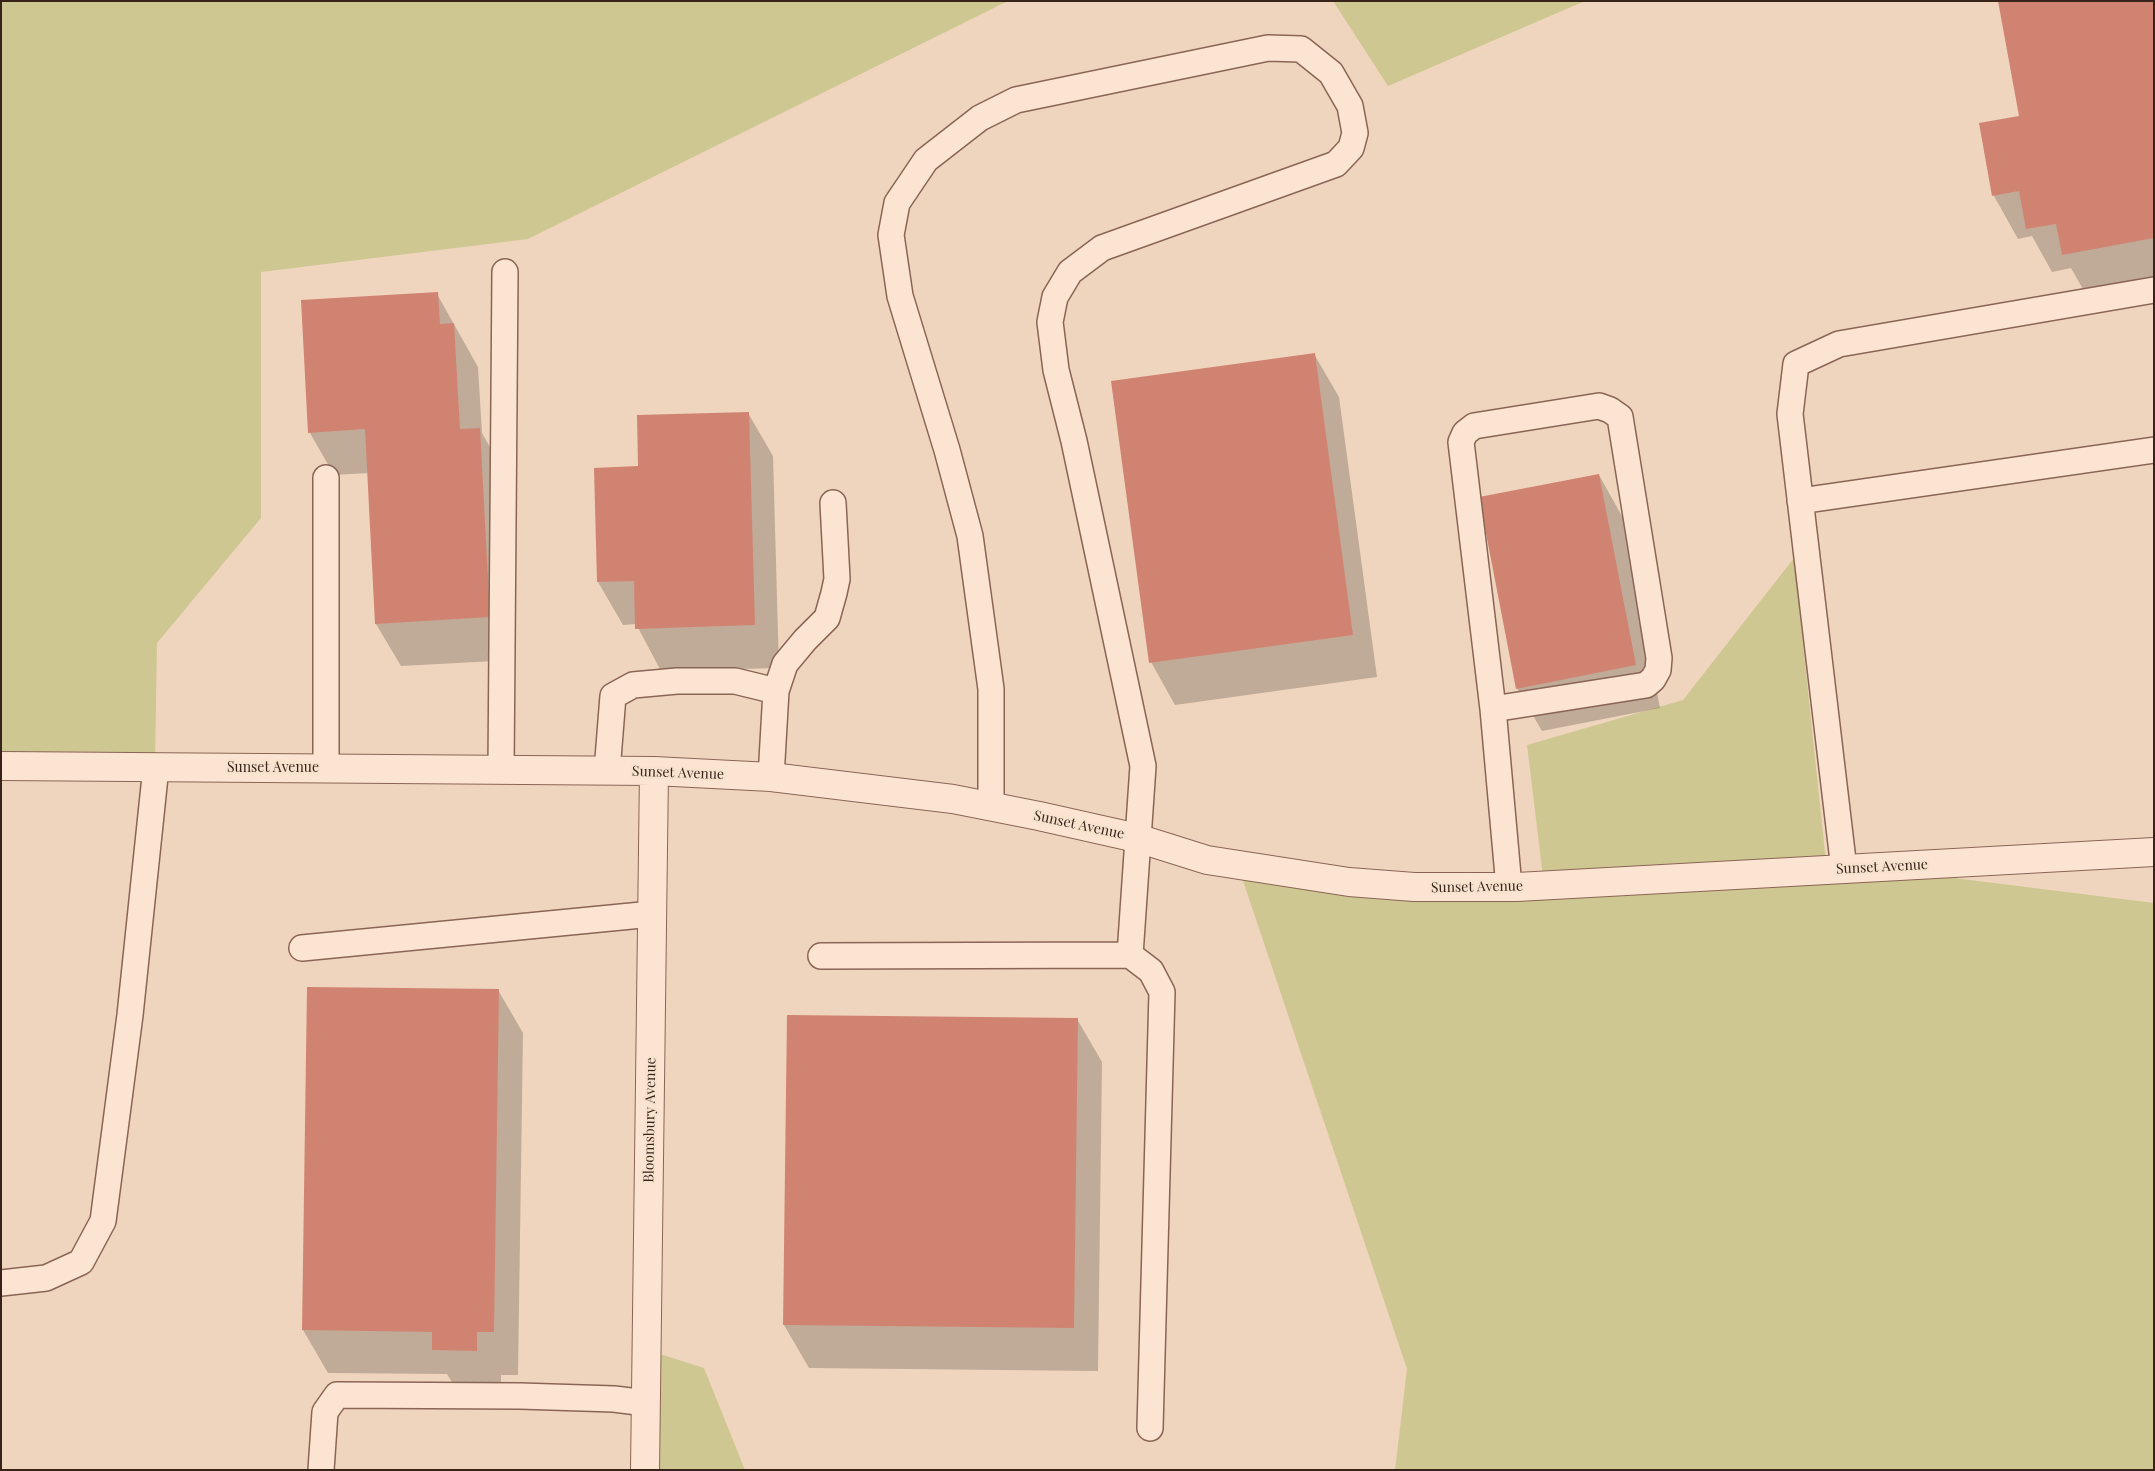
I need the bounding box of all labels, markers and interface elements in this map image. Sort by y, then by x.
street label: Sunset Avenue [227,760,319,776]
street label: Sunset Avenue [632,763,724,783]
street label: Sunset Avenue [1032,807,1126,843]
street label: Sunset Avenue [1836,856,1928,878]
street label: Sunset Avenue [1431,878,1523,896]
street label: Bloomsbury Avenue [641,1057,659,1183]

